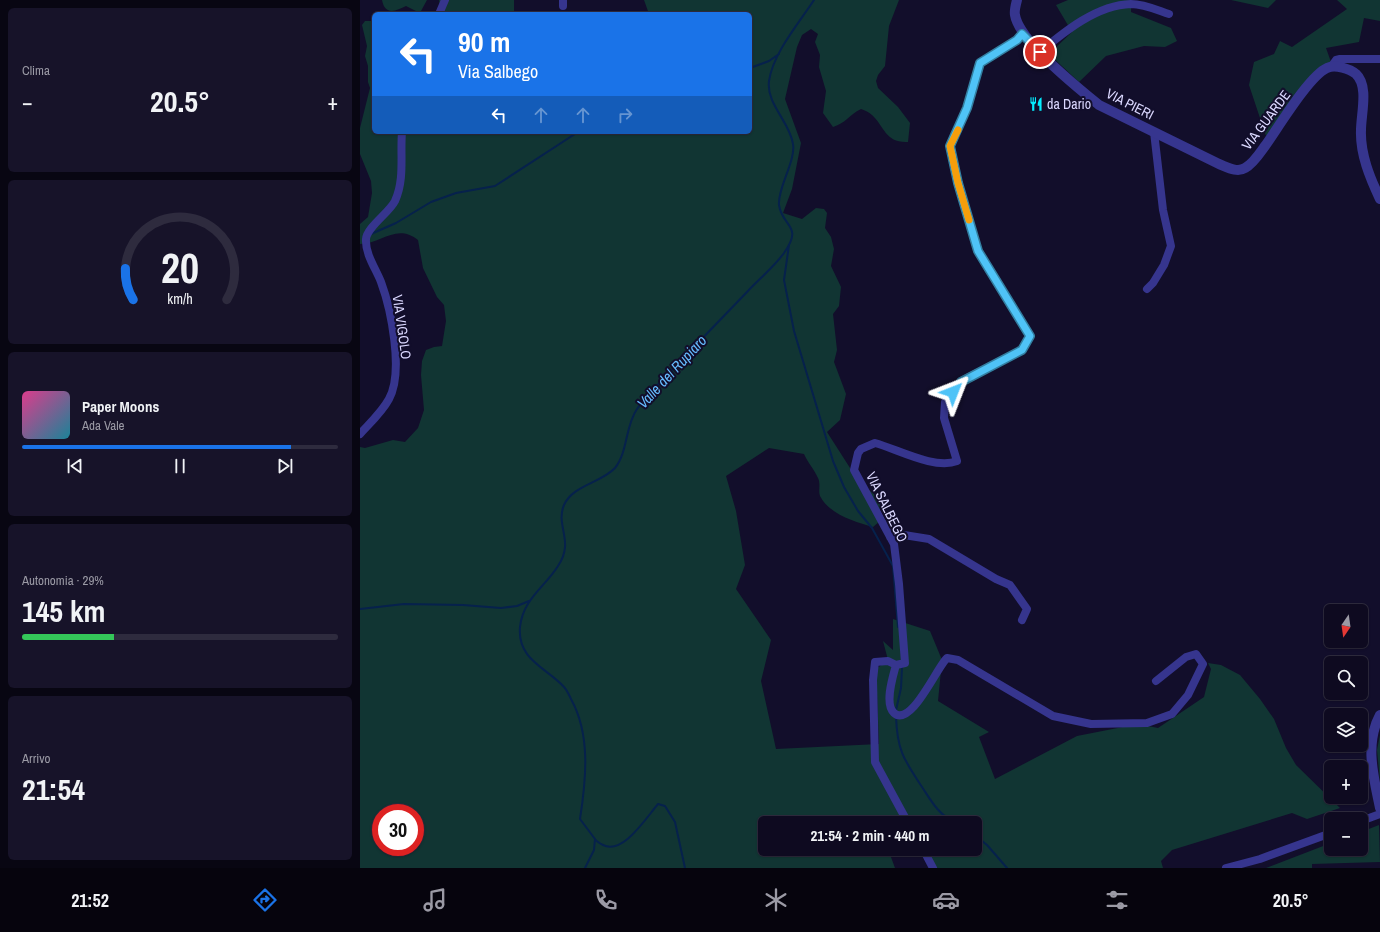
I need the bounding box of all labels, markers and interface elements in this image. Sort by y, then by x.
text: 90 m [458,23,510,61]
icon: left [392,28,444,80]
pin [1023,35,1057,69]
icon: arrive [1029,41,1051,63]
text: Via Salbego [458,59,538,84]
text: Clima [22,62,50,79]
text: 20.5° [150,81,210,121]
street label: VIA PIERI [1103,84,1157,124]
text: − [22,87,33,117]
text: + [327,87,338,117]
street label: VIA GUARDE [1238,87,1294,153]
place label: da Dario [1047,95,1091,113]
restaurant icon: da Dario [1028,96,1044,112]
icon: left [488,104,510,126]
icon: ahead [530,104,552,126]
icon: ahead [572,104,594,126]
icon: right [614,104,636,126]
text: 20 [161,240,199,296]
text: km/h [167,289,193,308]
street label: VIA VIGOLO [389,294,415,361]
water label: Valle del Rupiaro [632,330,711,413]
position arrow [932,371,974,413]
text: Paper Moons [82,396,159,417]
text: Ada Vale [82,417,124,434]
icon: previous [64,455,86,477]
icon: pause [169,455,191,477]
icon: next [274,455,296,477]
street label: VIA SALBEGO [862,469,912,545]
text: Autonomia · 29% [22,572,104,589]
text: 145 km [22,591,105,631]
north arrow [1324,604,1368,648]
map controls [1324,604,1368,856]
button: search [1324,656,1368,700]
button: layers [1324,708,1368,752]
text: Arrivo [22,750,50,767]
button: + [1324,760,1368,804]
text: 21:54 [22,769,85,809]
speed limit sign: 30 [372,804,424,856]
button: − [1324,812,1368,856]
text: 21:54 · 2 min · 440 m [811,825,929,846]
icon: directions [251,886,279,914]
icon: music [421,886,449,914]
icon: phone [592,886,620,914]
icon: climate [762,886,790,914]
icon: car [932,886,960,914]
icon: filters [1103,886,1131,914]
text: 21:52 [71,888,109,913]
text: 20.5° [1273,888,1309,913]

